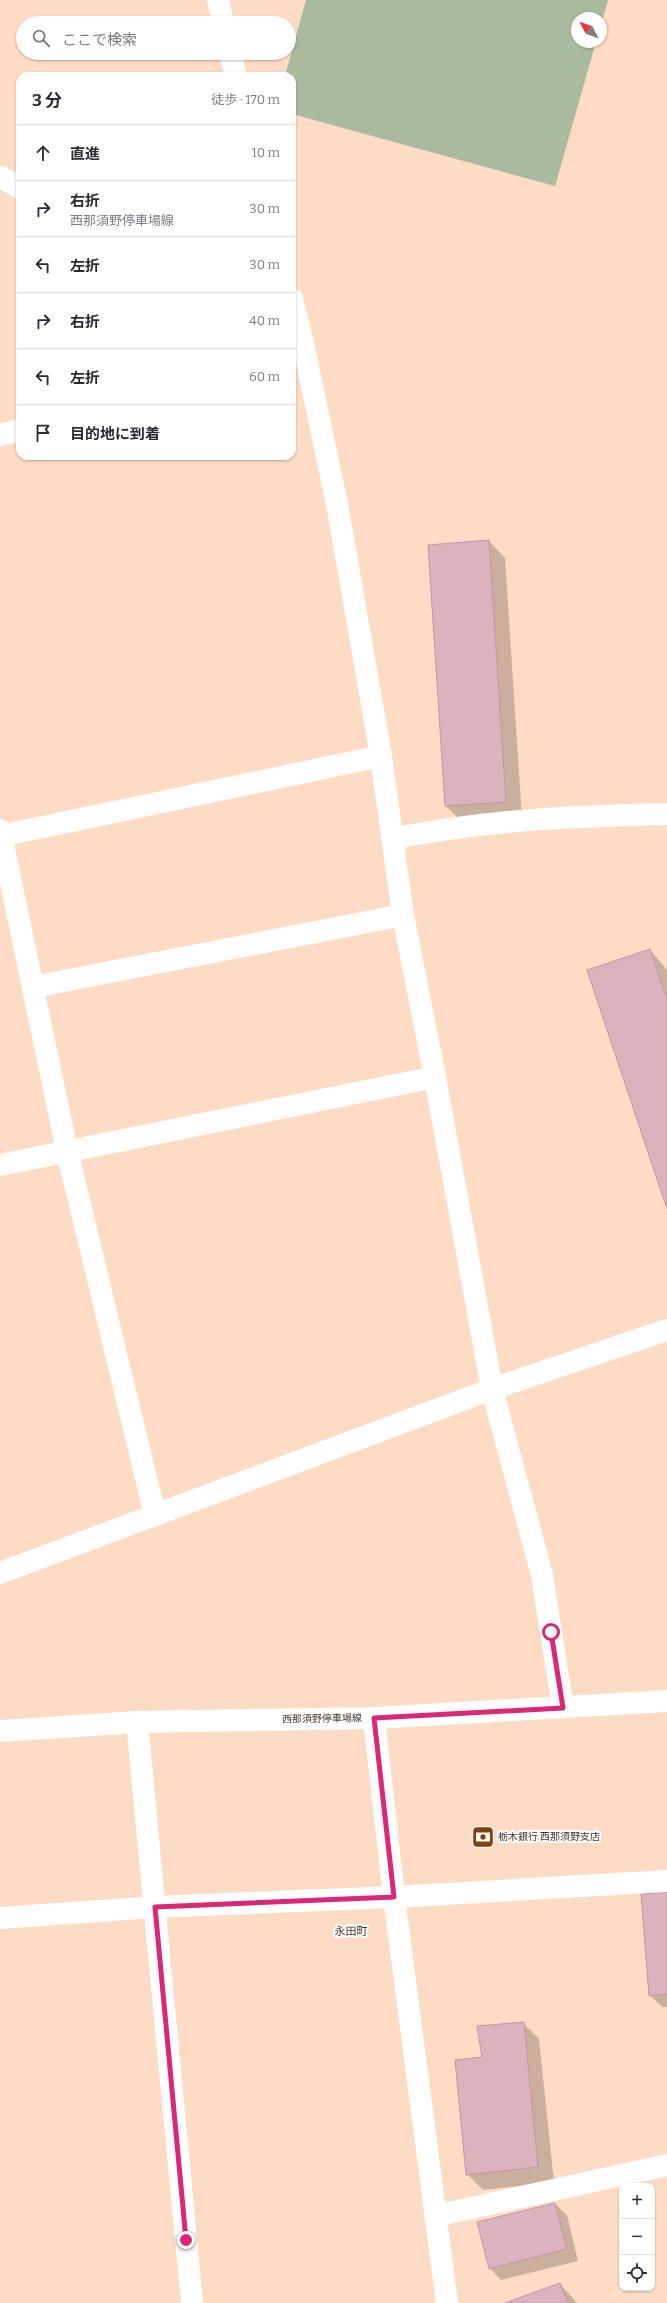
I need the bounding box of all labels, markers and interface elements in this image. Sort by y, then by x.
north arrow [571,12,607,48]
search box [16,16,296,60]
icon: search [30,27,52,49]
text: ここで検索 [62,31,137,49]
text: 3 分 [32,90,62,111]
text: 徒歩 · 170 m [211,92,280,107]
icon: ahead [32,142,54,164]
text: 直進 [70,145,100,163]
text: 10 m [251,145,280,160]
text: 右折 [70,192,100,210]
icon: right [32,198,54,220]
text: 30 m [249,201,280,216]
text: 西那須野停車場線 [70,213,174,228]
icon: left [32,254,54,276]
text: 左折 [70,257,100,275]
text: 30 m [249,257,280,272]
icon: right [32,310,54,332]
text: 右折 [70,313,100,331]
text: 40 m [249,313,280,328]
icon: left [32,366,54,388]
text: 左折 [70,369,100,387]
text: 60 m [249,369,280,384]
icon: arrive [32,422,54,444]
text: 目的地に到着 [70,425,160,443]
route start [542,1623,560,1641]
street label: 西那須野停車場線 [282,1712,362,1726]
bank icon: 栃木銀行 西那須野支店 [470,1824,496,1850]
place label: 栃木銀行 西那須野支店 [498,1831,600,1843]
district label: 永田町 [335,1925,368,1938]
map controls [619,2183,655,2291]
button: + [619,2183,655,2219]
button: − [619,2219,655,2255]
route end [177,2231,195,2249]
button: locate [619,2255,655,2291]

